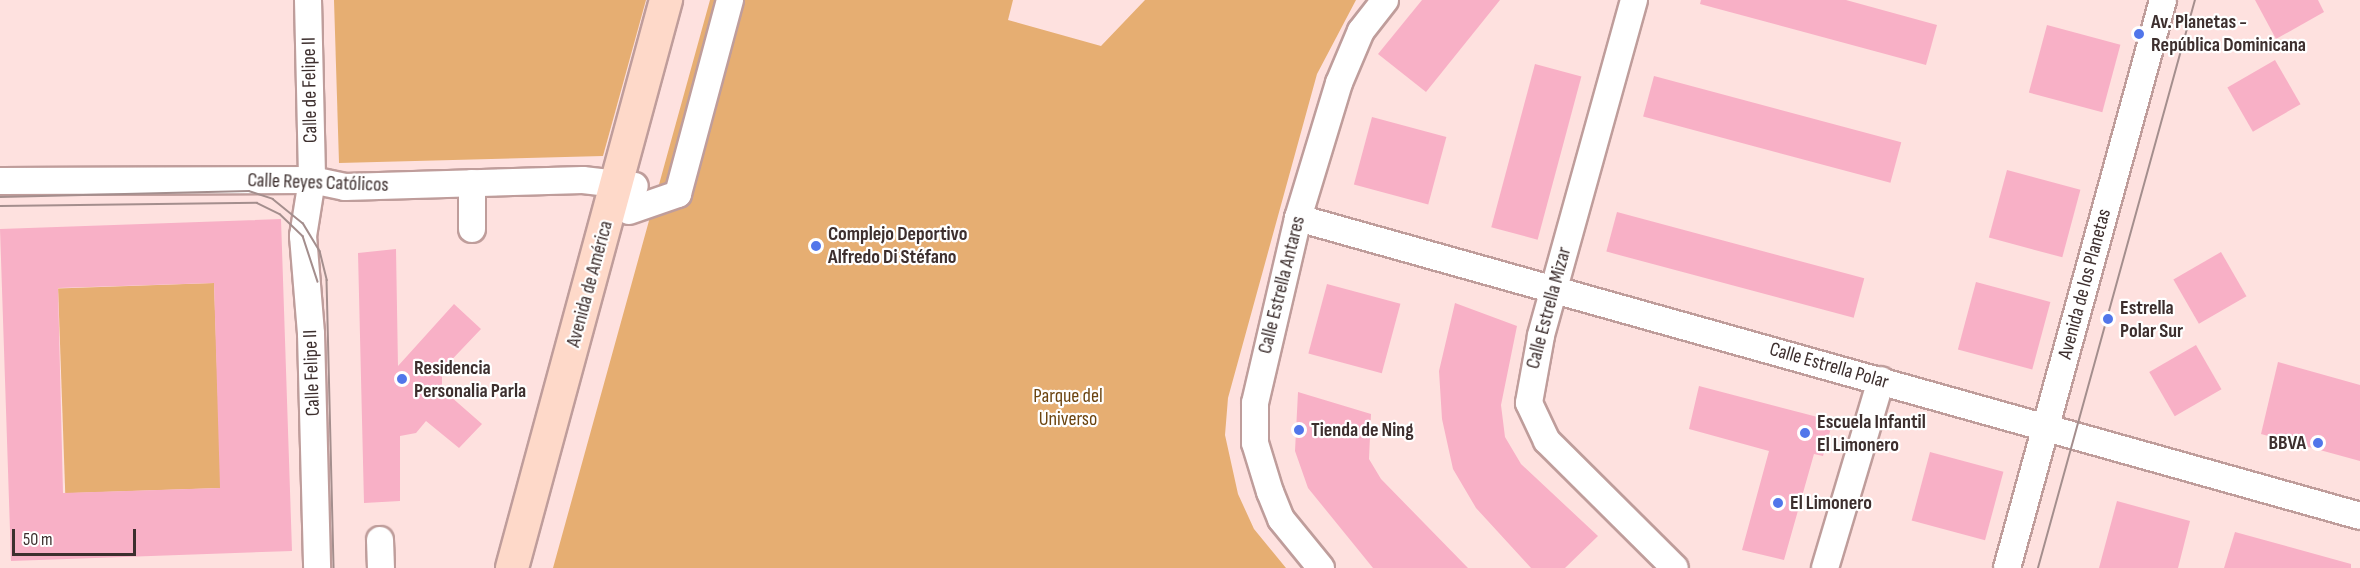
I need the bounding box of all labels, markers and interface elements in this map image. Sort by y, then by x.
place label: Av. Planetas - República Dominicana [2151,11,2306,58]
marker: Av. Planetas - República Dominicana [2132,27,2146,41]
street label: Calle de Felipe II [297,37,323,143]
street label: Calle Reyes Católicos [247,169,389,197]
street label: Avenida de los Planetas [2053,206,2117,362]
street label: Calle Estrella Antares [1253,214,1311,356]
street label: Avenida de América [562,218,618,350]
place label: Complejo Deportivo Alfredo Di Stéfano [828,222,968,269]
marker: Complejo Deportivo Alfredo Di Stéfano [809,239,823,253]
street label: Calle Estrella Mizar [1521,244,1577,372]
place label: Estrella Polar Sur [2120,296,2183,343]
marker: Estrella Polar Sur [2101,312,2115,326]
street label: Calle Felipe II [298,329,326,417]
street label: Calle Estrella Polar [1767,338,1891,394]
place label: Residencia Personalia Parla [414,356,526,403]
marker: Residencia Personalia Parla [395,372,409,386]
park label: Parque del Universo [1033,384,1103,431]
place label: Escuela Infantil El Limonero [1817,410,1926,457]
place label: Tienda de Ning [1311,418,1414,442]
marker: Tienda de Ning [1292,423,1306,437]
marker: Escuela Infantil El Limonero [1798,426,1812,440]
place label: BBVA [2269,431,2306,455]
marker: BBVA [2311,436,2325,450]
place label: El Limonero [1790,491,1872,515]
marker: El Limonero [1771,496,1785,510]
scale bar [15,517,140,555]
text: 50 m [23,529,53,550]

